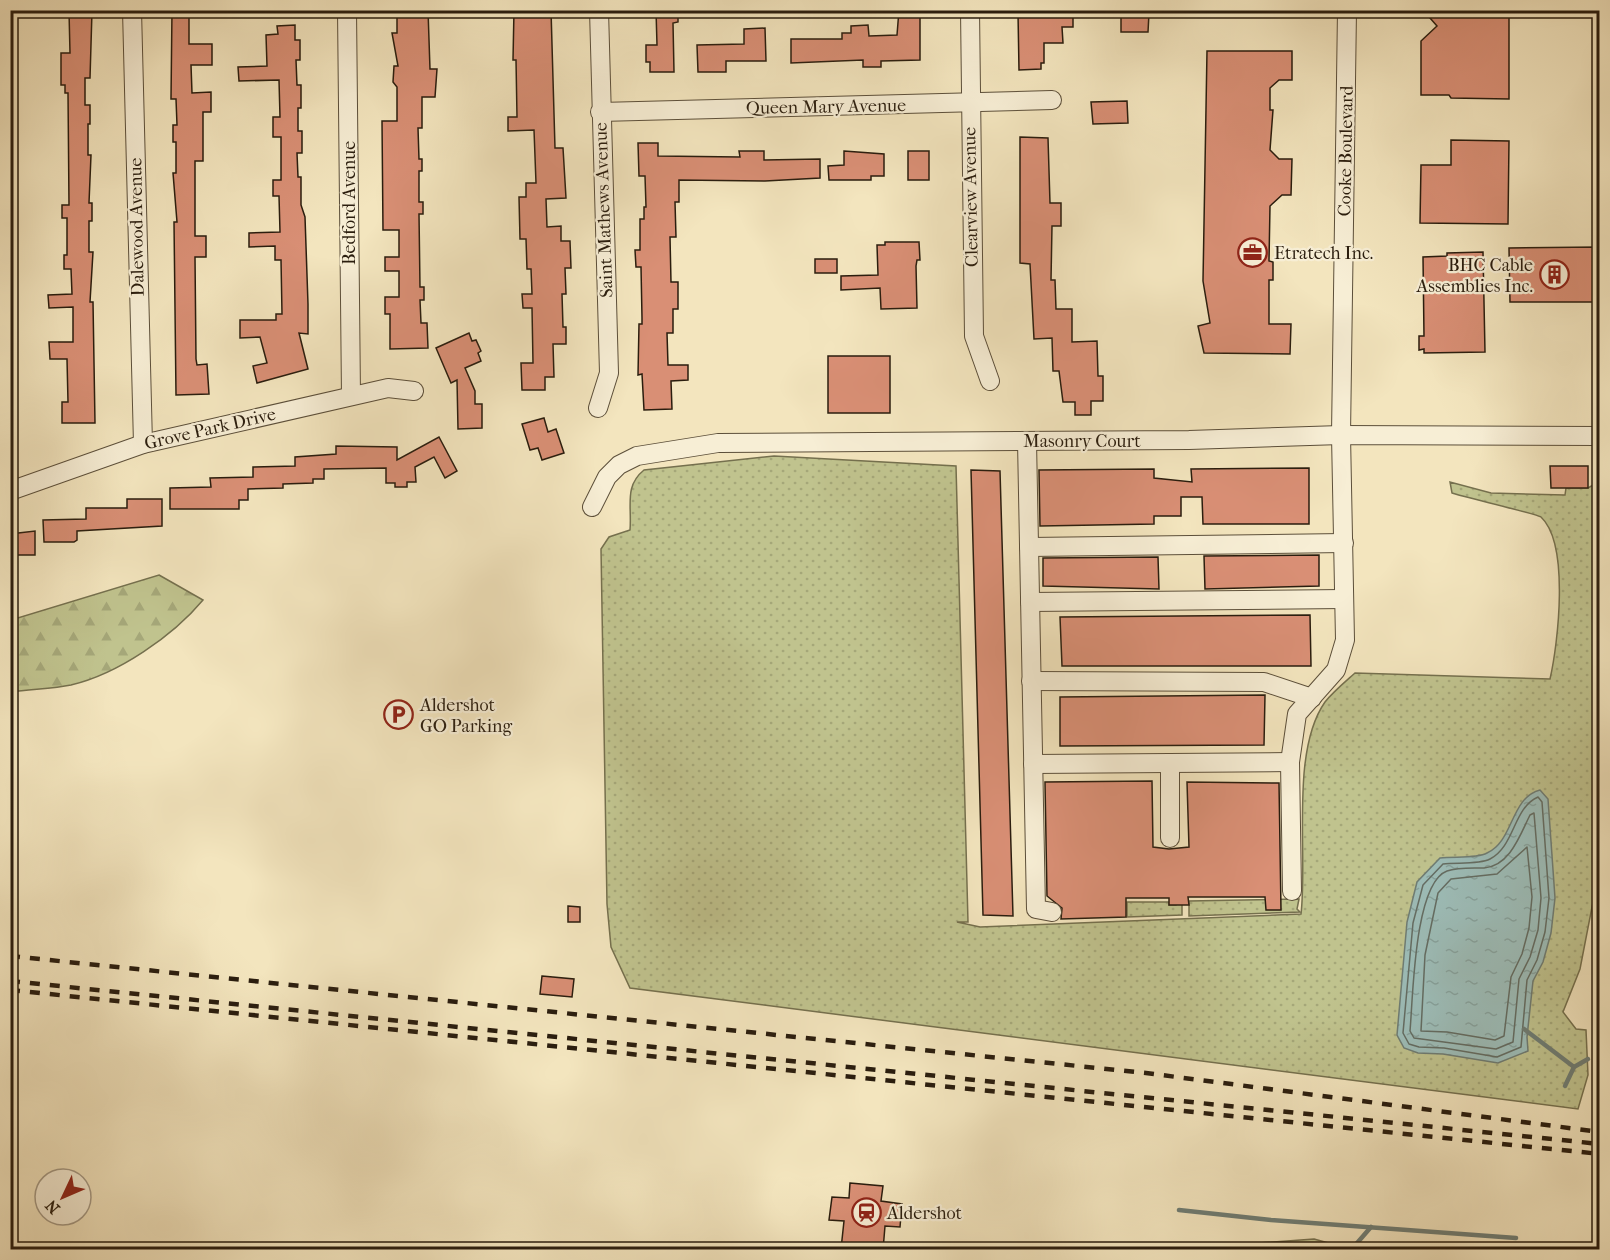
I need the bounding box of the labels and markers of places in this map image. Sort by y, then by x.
office icon: Etratech Inc. [1237,237,1269,269]
place label: Etratech Inc. [1274,243,1373,264]
place label: BHC Cable Assemblies Inc. [1416,255,1533,297]
building icon: BHC Cable Assemblies Inc. [1538,259,1570,291]
place label: Aldershot GO Parking [419,695,512,737]
parking icon: Aldershot GO Parking [383,699,415,731]
station icon: Aldershot [850,1197,882,1229]
place label: Aldershot [886,1203,963,1224]

